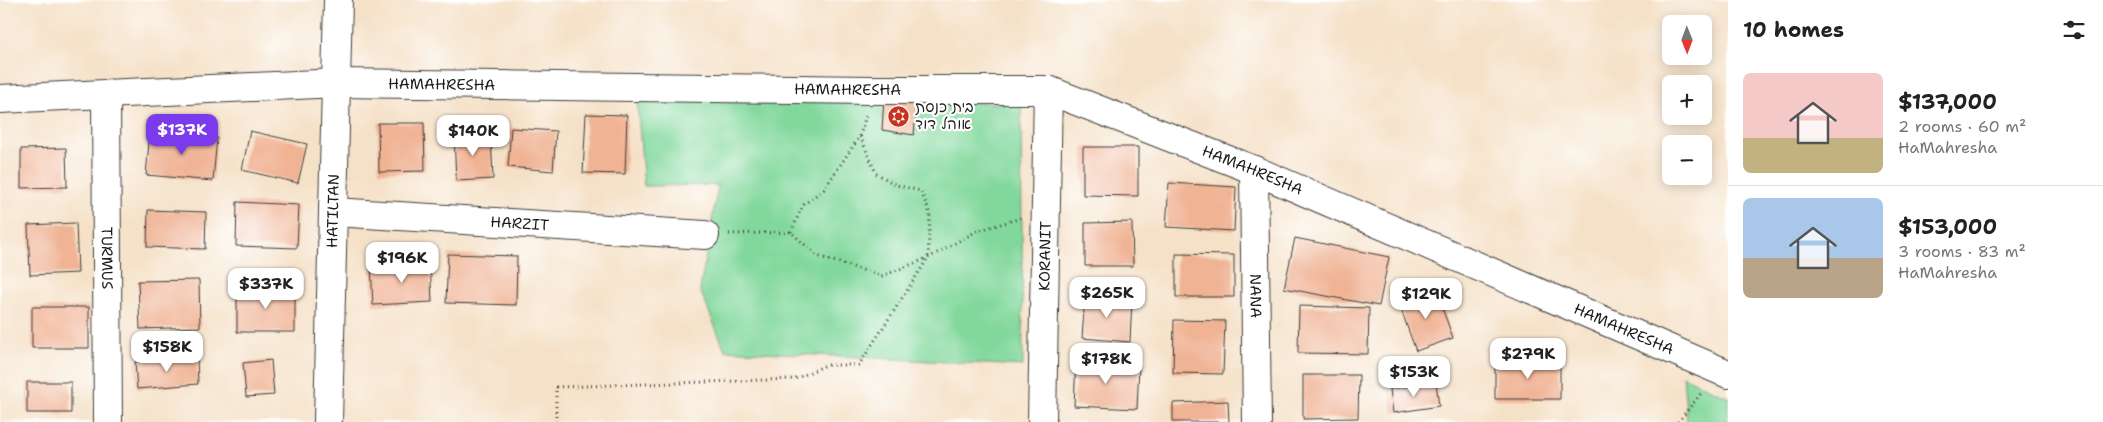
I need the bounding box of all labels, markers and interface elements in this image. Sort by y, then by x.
north arrow [1662,15,1712,65]
map controls [1662,15,1712,185]
text: 10 homes [1743,16,1844,44]
icon: filters [2060,16,2088,44]
street label: HAMAHRESHA [388,74,495,95]
button: + [1662,75,1712,125]
street label: HAMAHRESHA [794,79,901,100]
text: $137,000 [1898,88,1997,116]
icon: home [1783,93,1843,153]
place label: בית כנסת אוהל דוד [915,97,974,134]
synagogue icon: בית כנסת אוהל דוד [887,104,911,128]
pin: $137K [147,114,217,156]
pin: $140K [438,114,508,157]
text: 2 rooms · 60 m² [1898,116,2026,137]
text: $137K [157,119,207,140]
text: $140K [448,120,498,141]
button: − [1662,135,1712,185]
text: HaMahresha [1898,137,1997,158]
street label: HAMAHRESHA [1199,141,1306,200]
street label: HATILTAN [322,174,344,248]
street label: HARZIT [490,212,550,235]
text: $153,000 [1898,213,1997,241]
icon: home [1783,218,1843,278]
street label: KORANIT [1034,221,1056,291]
street label: TURMUS [97,227,117,289]
text: 3 rooms · 83 m² [1898,241,2026,262]
pin: $196K [367,242,437,284]
text: $196K [377,247,427,268]
text: HaMahresha [1898,262,1997,283]
pin: $337K [231,268,301,310]
text: $337K [239,273,293,294]
street label: NANA [1245,274,1266,318]
pin: $265K [1072,276,1142,319]
pin: $129K [1391,278,1461,320]
text: $265K [1080,282,1134,303]
text: $129K [1401,283,1451,304]
street label: HAMAHRESHA [1571,299,1677,360]
pin: $158K [132,330,202,373]
text: $158K [142,336,192,357]
pin: $279K [1493,338,1563,380]
pin: $178K [1071,342,1141,385]
text: $279K [1501,343,1555,364]
text: $178K [1081,348,1131,369]
pin: $153K [1379,356,1449,398]
text: $153K [1389,361,1439,382]

